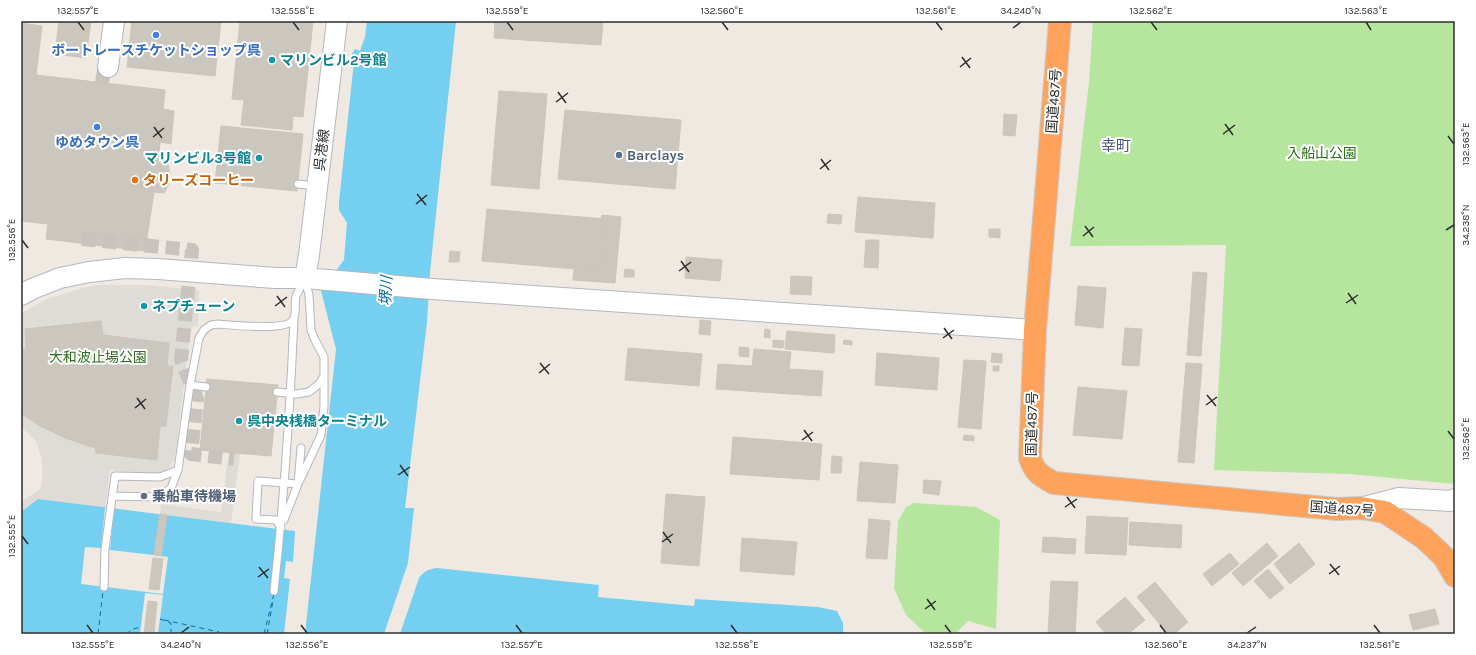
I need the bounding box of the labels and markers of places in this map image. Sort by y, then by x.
marker: ボートレースチケットショップ呉 [151,30,161,40]
place label: ボートレースチケットショップ呉 [51,42,261,59]
place label: マリンビル2号館 [280,52,386,69]
marker: マリンビル2号館 [267,55,277,65]
marker: ゆめタウン呉 [92,122,102,132]
place label: ゆめタウン呉 [55,134,139,151]
place label: Barclays [627,147,684,164]
place label: マリンビル3号館 [144,150,251,167]
marker: Barclays [614,150,624,160]
marker: マリンビル3号館 [254,153,264,163]
place label: タリーズコーヒー [143,172,254,189]
marker: タリーズコーヒー [130,175,140,185]
place label: ネプチューン [152,298,235,315]
marker: ネプチューン [139,301,149,311]
place label: 呉中央桟橋ターミナル [247,413,387,430]
marker: 呉中央桟橋ターミナル [234,416,244,426]
place label: 乗船車待機場 [152,488,236,505]
marker: 乗船車待機場 [139,491,149,501]

